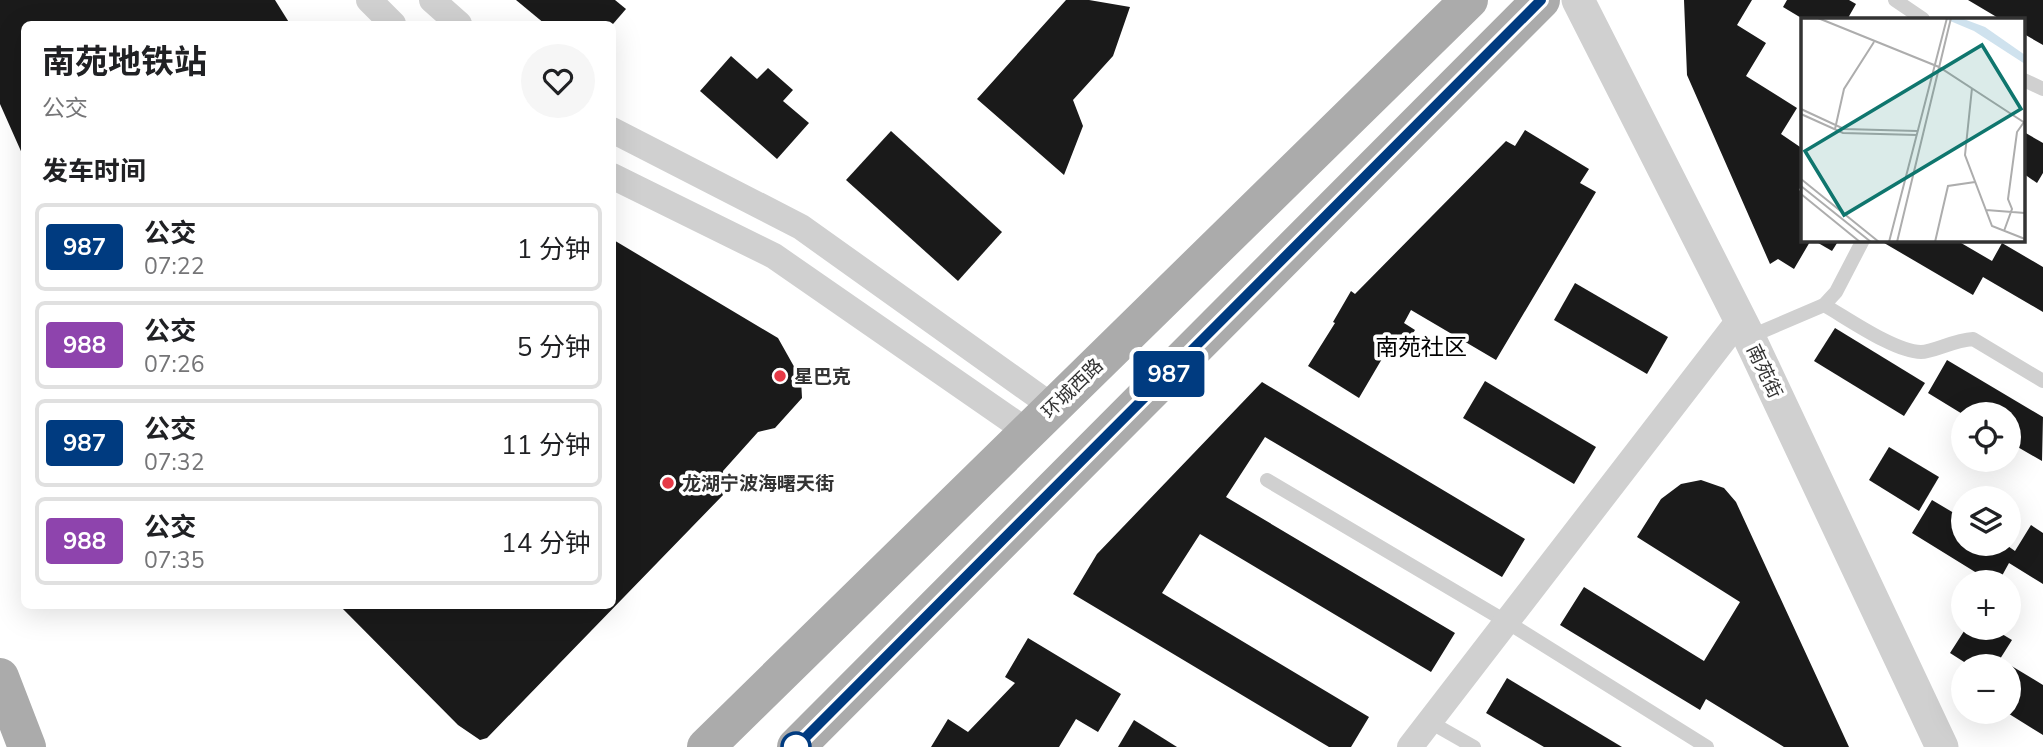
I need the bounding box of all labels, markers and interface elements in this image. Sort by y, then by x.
inset map [1801,18,2025,242]
text: 南苑地铁站 [42,40,207,85]
button: heart [521,44,595,118]
text: 公交 [42,93,88,124]
text: 发车时间 [42,154,146,189]
text: 公交 [144,216,196,251]
text: 987 [63,231,106,263]
text: 1 分钟 [517,232,591,267]
text: 07:22 [144,251,204,282]
text: 公交 [144,314,196,349]
text: 988 [63,329,106,361]
text: 5 分钟 [517,330,591,365]
district label: 南苑社区 [1375,332,1467,363]
street label: 南苑街 [1740,340,1788,403]
text: 07:26 [144,349,204,380]
line badge: 987 [1129,351,1209,397]
street label: 环城西路 [1036,353,1109,424]
text: 987 [1147,358,1191,390]
place label: 星巴克 [794,364,851,390]
marker: 星巴克 [772,368,788,384]
map controls [1951,402,2021,724]
button: locate [1951,402,2021,472]
text: 公交 [144,412,196,447]
text: 987 [63,427,106,459]
text: 11 分钟 [501,428,591,463]
text: 07:32 [144,447,204,478]
place label: 龙湖宁波海曙天街 [682,471,834,497]
marker: 龙湖宁波海曙天街 [660,475,676,491]
button: layers [1951,486,2021,556]
text: 公交 [144,510,196,545]
text: 988 [63,525,106,557]
text: 14 分钟 [501,526,591,561]
text: 07:35 [144,545,204,576]
button: + [1951,570,2021,640]
button: − [1951,654,2021,724]
unlabelled marker [781,732,811,747]

